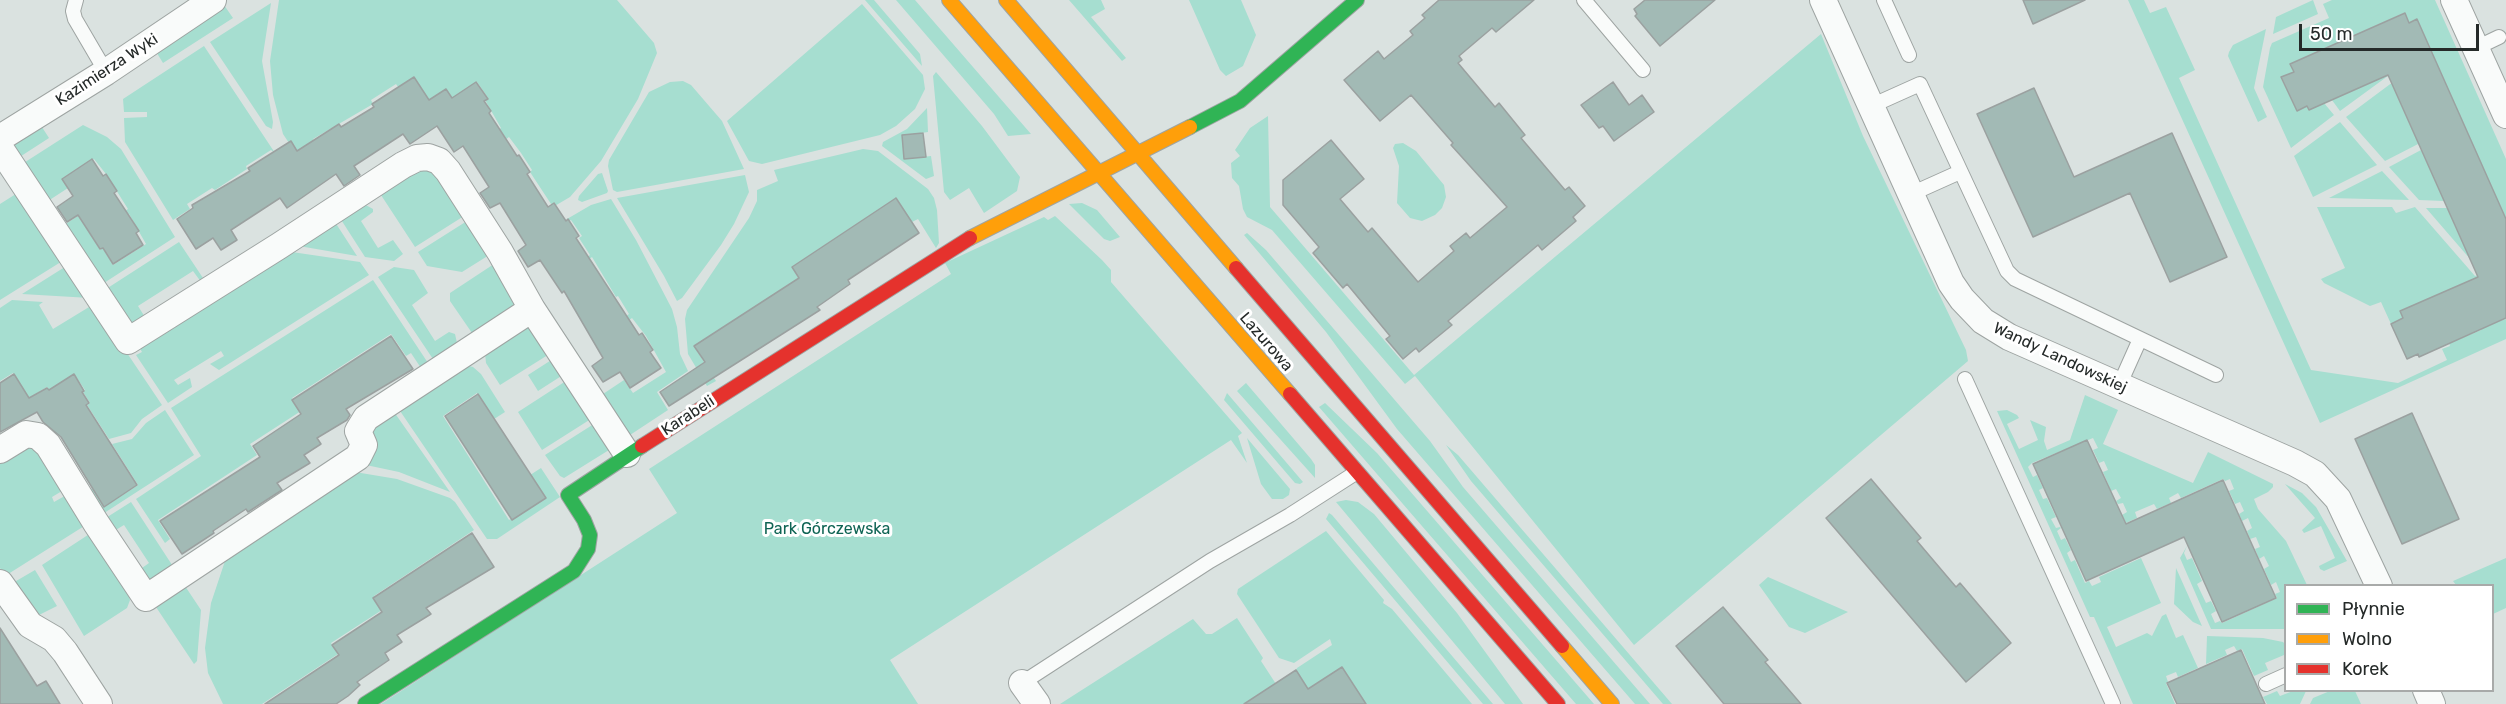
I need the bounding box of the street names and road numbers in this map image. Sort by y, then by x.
street label: Kazimierza Wyki [52,30,162,110]
street label: Lazurowa [1235,309,1297,375]
street label: Wandy Landowskiej [1990,319,2130,397]
street label: Karabeli [658,392,718,440]

